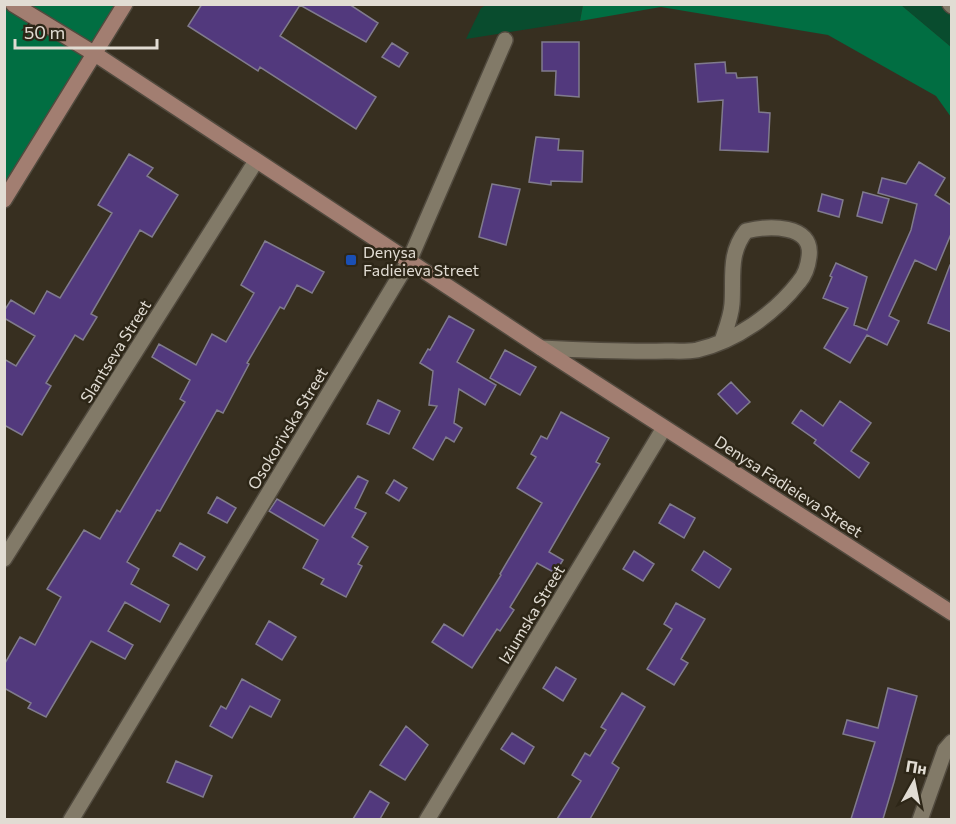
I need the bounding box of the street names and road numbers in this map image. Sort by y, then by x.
street label: Slantseva Street [76,296,154,406]
street label: Osokorivska Street [243,363,331,492]
street label: Denysa Fadieieva Street [712,431,867,541]
street label: Iziumska Street [494,561,568,667]

